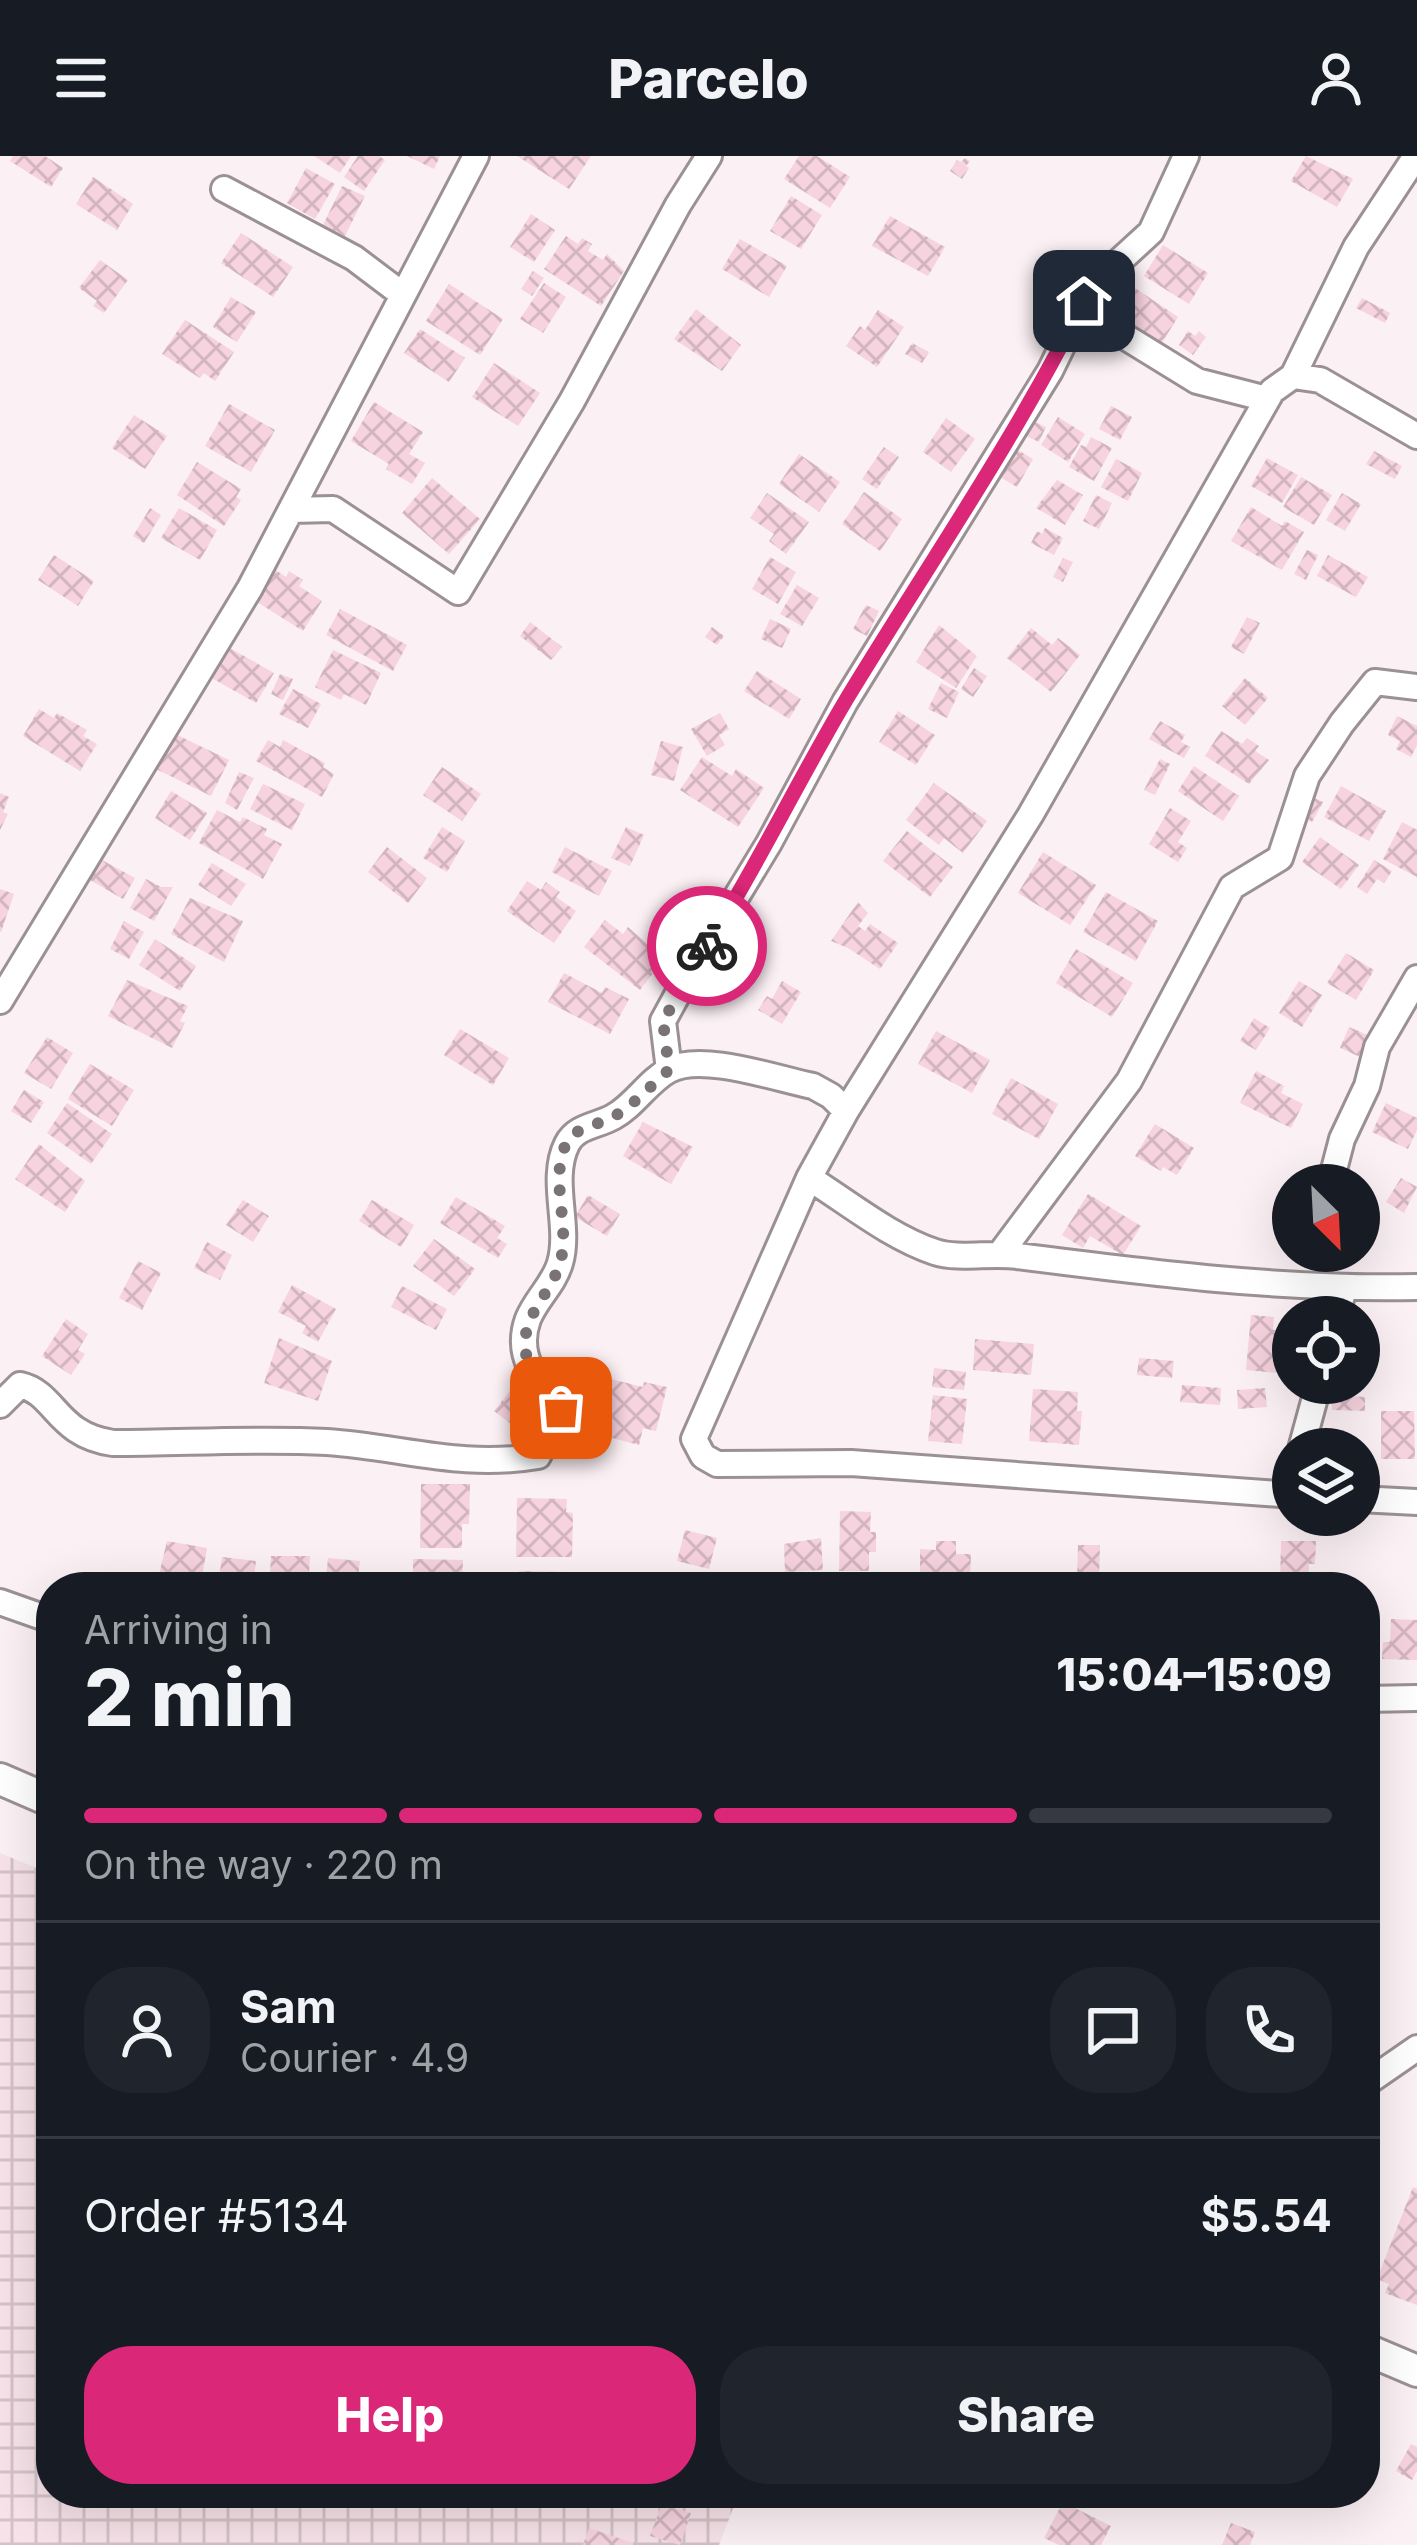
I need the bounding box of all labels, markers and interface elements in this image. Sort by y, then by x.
icon: menu [48,45,114,111]
icon: person [1303,45,1369,111]
text: Parcelo [608,46,809,111]
pin [1033,250,1135,352]
icon: home [1051,268,1117,334]
courier [647,886,767,1006]
icon: bike [674,913,740,979]
north arrow [1272,1164,1380,1272]
map controls [1272,1164,1380,1536]
button: locate [1272,1296,1380,1404]
pin [510,1357,612,1459]
icon: bag [528,1375,594,1441]
button: layers [1272,1428,1380,1536]
text: Arriving in [84,1606,273,1653]
text: 15:04–15:09 [1056,1647,1332,1702]
text: 2 min [84,1650,295,1745]
text: On the way · 220 m [84,1841,443,1888]
button: person [84,1967,210,2093]
button: chat [1050,1967,1176,2093]
button: phone [1206,1967,1332,2093]
text: Sam [240,1979,337,2034]
text: Courier · 4.9 [240,2034,469,2081]
text: Order #5134 [84,2188,349,2243]
text: $5.54 [1201,2188,1332,2243]
button: Help [84,2346,696,2484]
button: Share [720,2346,1332,2484]

